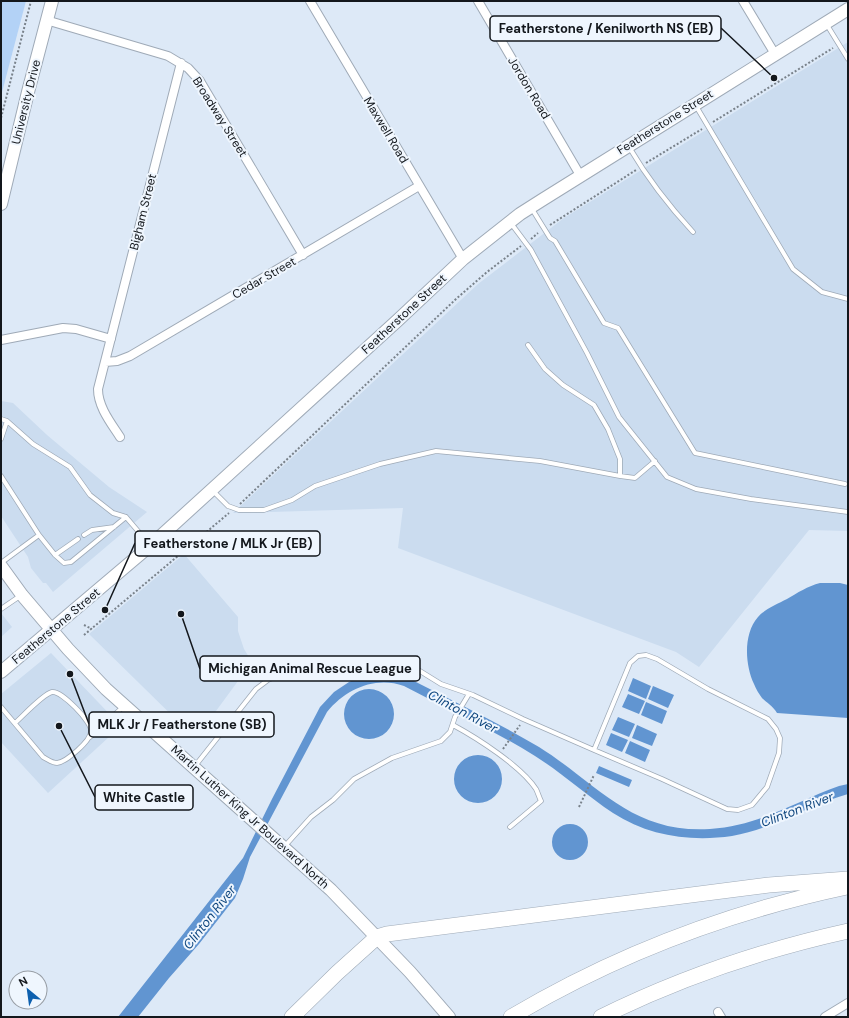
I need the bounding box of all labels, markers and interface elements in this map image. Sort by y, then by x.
callout: Featherstone / Kenilworth NS (EB) [490,16,721,41]
text: Featherstone / Kenilworth NS (EB) [499,20,713,37]
street label: Jordon Road [504,54,554,122]
street label: University Drive [8,58,44,146]
street label: Broadway Street [189,74,251,160]
street label: Featherstone Street [614,86,716,158]
street label: Maxwell Road [360,94,412,166]
street label: Bigham Street [126,172,160,252]
street label: Cedar Street [229,253,299,303]
street label: Featherstone Street [358,270,450,358]
callout: Featherstone / MLK Jr (EB) [135,531,320,556]
text: Featherstone / MLK Jr (EB) [144,535,312,552]
street label: Featherstone Street [9,584,104,668]
callout: Michigan Animal Rescue League [200,656,420,681]
text: Michigan Animal Rescue League [208,660,412,677]
water label: Clinton River [425,686,502,737]
callout: MLK Jr / Featherstone (SB) [89,712,274,737]
text: MLK Jr / Featherstone (SB) [97,716,267,733]
street label: Martin Luther King Jr Boulevard North [167,742,333,892]
callout: White Castle [95,785,193,810]
water label: Clinton River [758,787,837,831]
text: White Castle [103,789,185,806]
water label: Clinton River [179,881,240,953]
north arrow [8,970,48,1010]
text: N [16,973,30,989]

